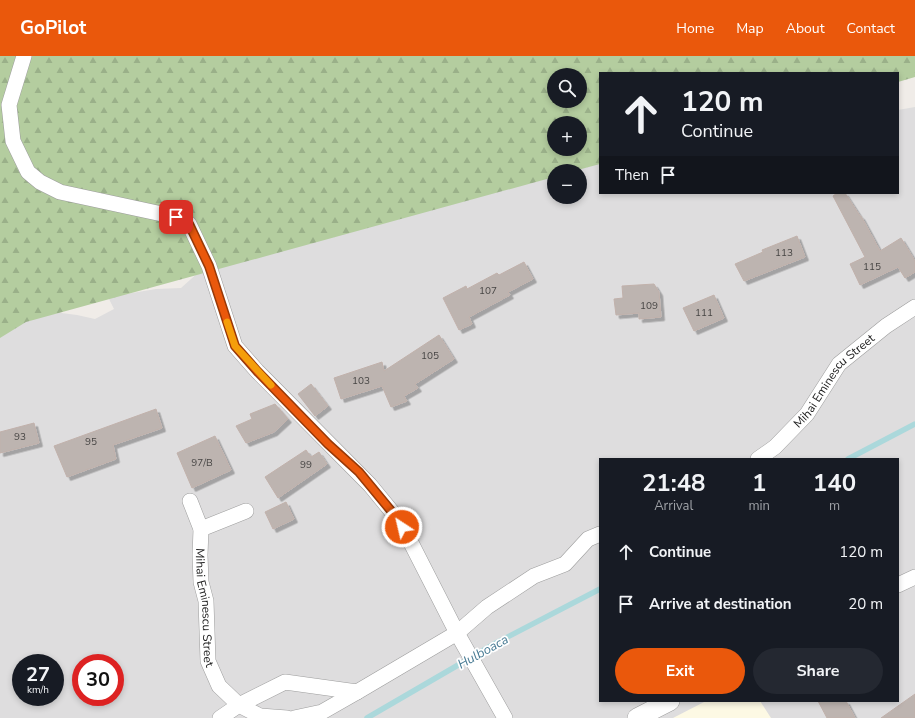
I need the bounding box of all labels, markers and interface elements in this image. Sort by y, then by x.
text: GoPilot [20,15,86,41]
text: Home [676,19,714,38]
text: Map [736,19,764,38]
text: About [786,19,825,38]
text: Contact [847,19,895,38]
map controls [547,68,587,204]
button: search [547,68,587,108]
text: 120 m [681,83,764,121]
icon: ahead [615,88,667,140]
button: + [547,116,587,156]
text: Continue [681,119,753,143]
button: − [547,164,587,204]
icon: arrive [657,164,679,186]
text: Then [615,165,649,185]
pin [159,200,193,234]
icon: arrive [165,206,187,228]
house number: 113 [775,246,793,260]
house number: 115 [863,260,881,274]
house number: 107 [479,284,497,298]
house number: 109 [640,299,658,313]
house number: 111 [695,306,713,320]
street label: Mihai Eminescu Street [790,330,879,431]
house number: 105 [421,349,439,363]
house number: 103 [352,374,370,388]
house number: 93 [14,430,26,444]
house number: 95 [85,435,97,449]
house number: 97/B [191,456,213,470]
house number: 99 [300,458,312,472]
text: 21:48 [642,467,705,499]
text: 1 [752,467,766,499]
text: 140 [813,467,856,499]
text: Arrival [654,497,693,515]
text: min [748,497,770,515]
text: m [829,497,840,515]
position arrow [381,506,423,548]
icon: ahead [615,541,637,563]
text: Continue [649,542,711,562]
text: 120 m [839,542,883,562]
street label: Mihai Eminescu Street [192,548,218,670]
icon: arrive [615,593,637,615]
text: Arrive at destination [649,594,792,614]
text: 20 m [848,594,883,614]
water label: Hulboaca [454,631,512,673]
button: Exit [615,648,745,694]
button: Share [753,648,883,694]
speed limit sign: 30 [72,654,124,706]
text: 27 [26,661,50,688]
text: km/h [27,683,49,697]

